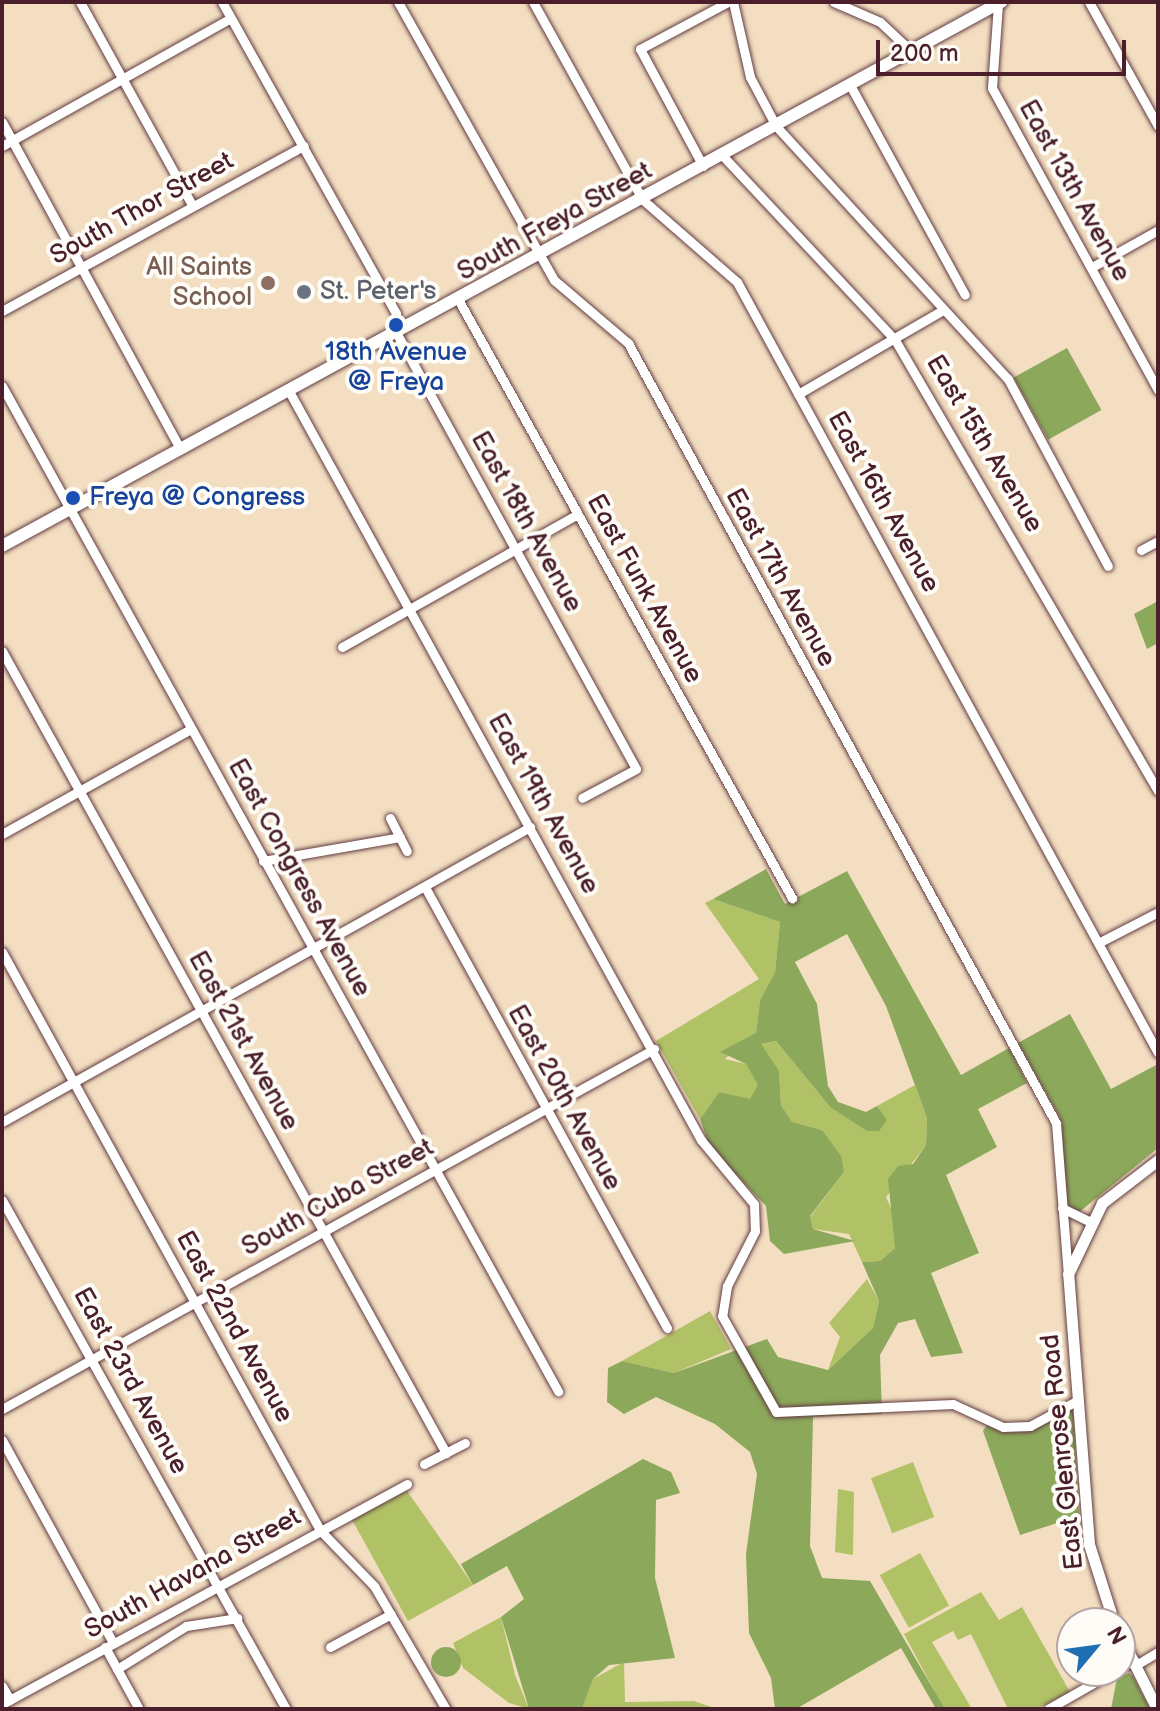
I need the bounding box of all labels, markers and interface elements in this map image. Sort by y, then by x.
scale bar [880,24,1130,74]
text: 200 m [890,39,959,68]
street label: East 13th Avenue [1011,95,1137,287]
street label: South Thor Street [44,145,240,273]
street label: South Freya Street [452,156,658,288]
place label: All Saints School [146,252,252,314]
marker: All Saints School [259,274,277,292]
place label: St. Peter's [320,276,436,308]
marker: St. Peter's [295,283,313,301]
marker: 18th Avenue @ Freya [387,316,405,334]
place label: 18th Avenue @ Freya [325,337,467,398]
street label: East 15th Avenue [919,350,1049,538]
street label: East 16th Avenue [820,406,946,598]
street label: East 18th Avenue [463,426,589,618]
place label: Freya @ Congress [89,482,305,514]
street label: East 17th Avenue [718,483,842,673]
marker: Freya @ Congress [64,489,82,507]
street label: East Funk Avenue [579,489,709,689]
street label: East 19th Avenue [481,708,605,900]
street label: East Congress Avenue [221,754,377,1002]
street label: East 21st Avenue [181,946,305,1136]
street label: East 20th Avenue [500,1000,628,1196]
street label: South Cuba Street [236,1132,440,1264]
street label: East 22nd Avenue [168,1226,300,1428]
street label: East 23rd Avenue [66,1282,194,1480]
street label: East Glenrose Road [1035,1333,1091,1571]
street label: South Havana Street [79,1502,307,1646]
north arrow [1056,1607,1136,1687]
text: N [1100,1622,1131,1650]

